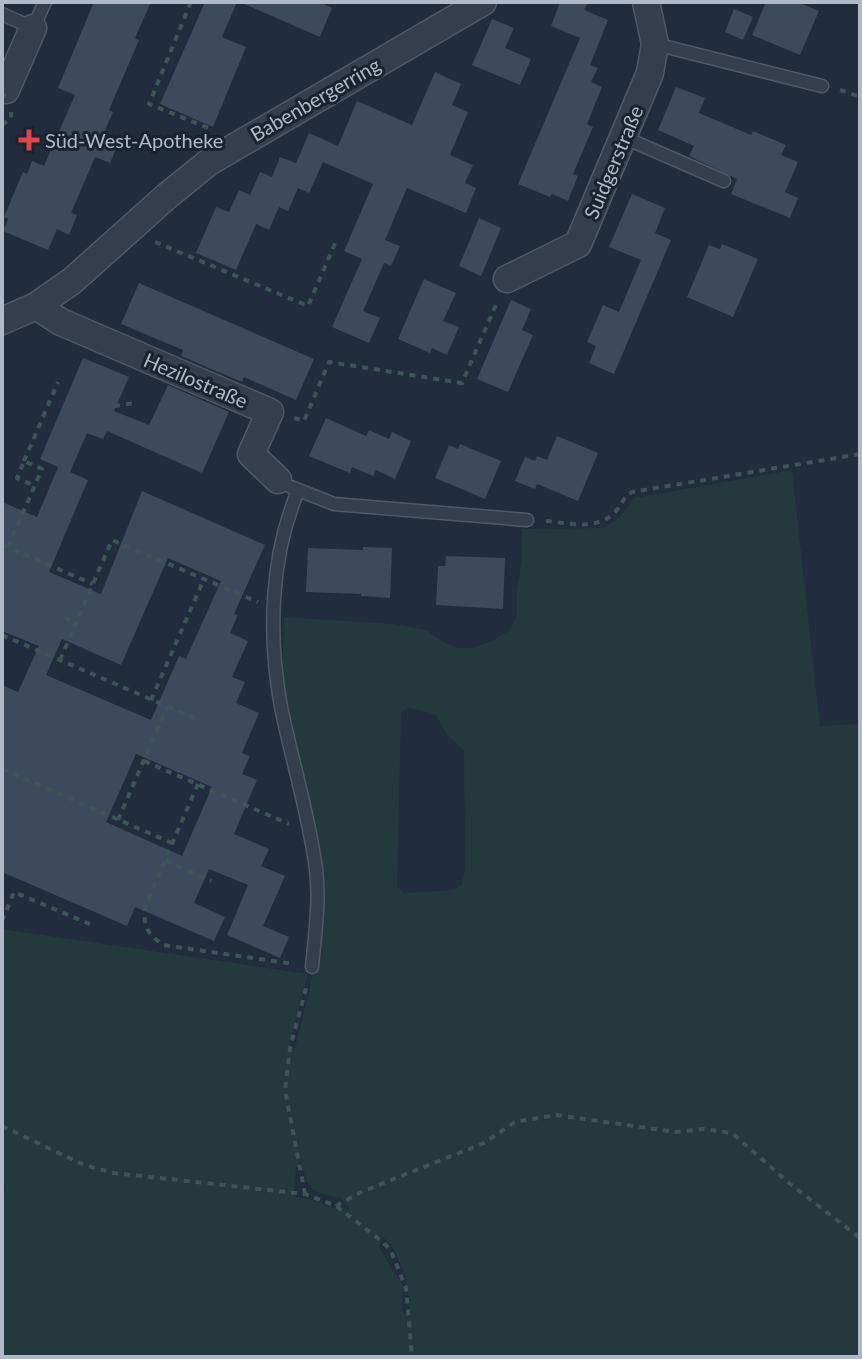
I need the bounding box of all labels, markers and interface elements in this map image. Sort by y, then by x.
street label: Babenbergerring [246,52,384,146]
street label: Suidgerstraße [578,102,648,222]
place label: Süd-West-Apotheke [45,128,223,152]
marker: Süd-West-Apotheke [20,131,38,149]
street label: Hezilostraße [140,347,252,413]

